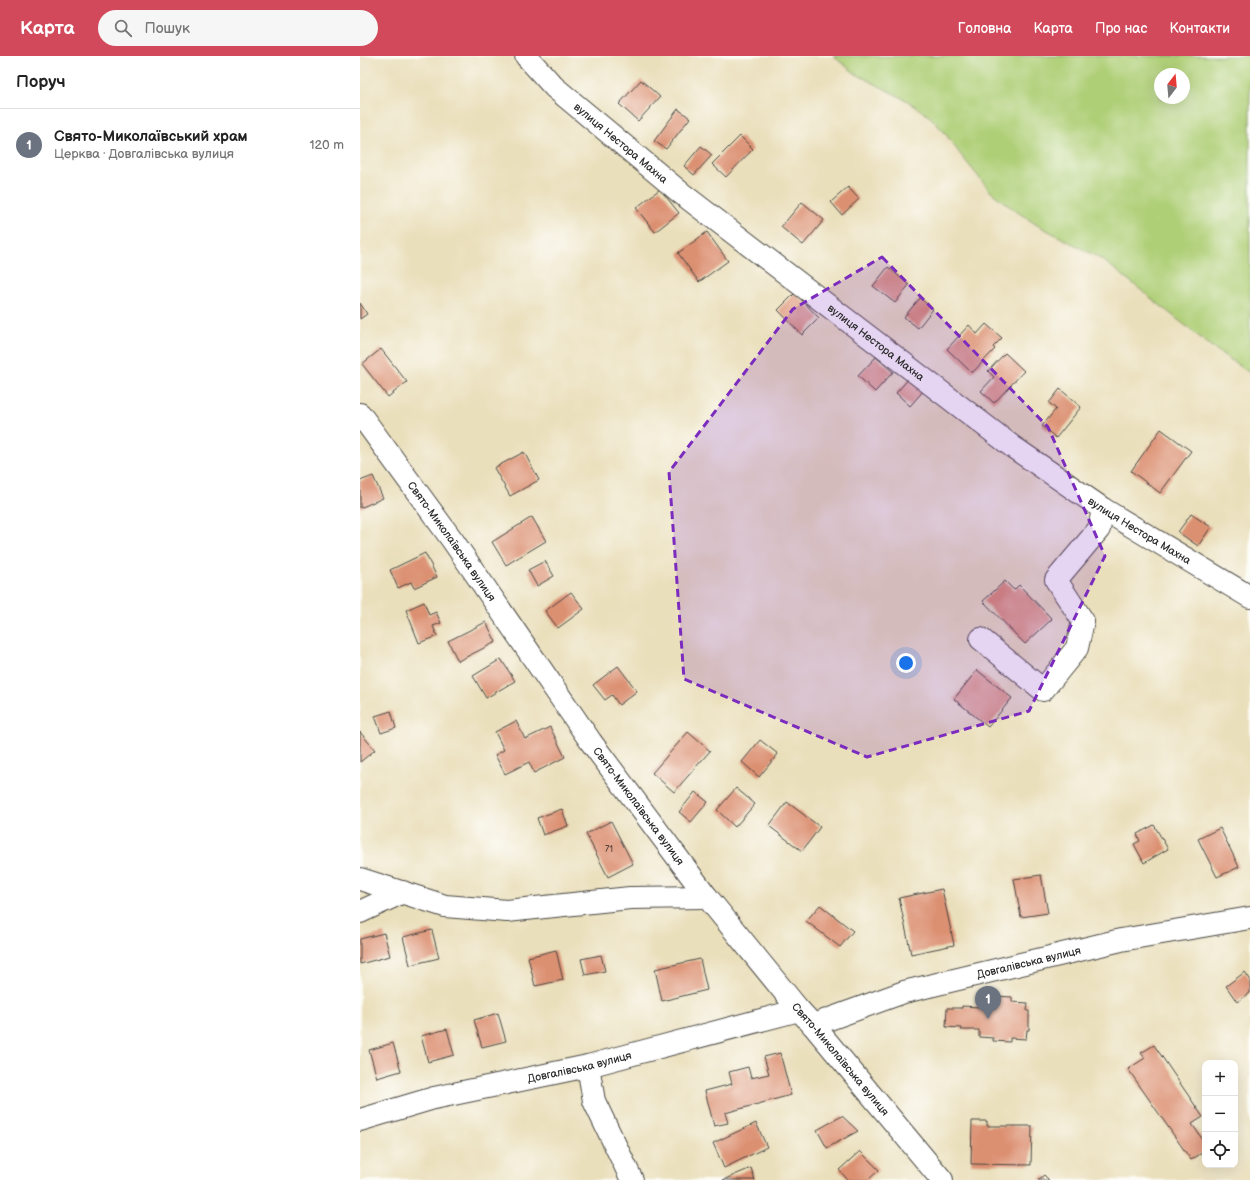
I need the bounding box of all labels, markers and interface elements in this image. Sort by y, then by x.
search box [98,10,378,46]
text: Карта [20,17,74,40]
icon: search [112,17,134,39]
text: Пошук [144,19,190,38]
text: Головна [958,20,1011,37]
text: Карта [1033,20,1073,37]
text: Про нас [1095,20,1147,37]
text: Контакти [1169,20,1230,37]
north arrow [1154,68,1190,104]
text: Поруч [16,72,66,92]
street label: вулиця Нестора Махна [571,100,671,186]
text: Свято-Миколаївський храм [54,127,248,146]
text: 1 [26,137,32,153]
text: 120 m [309,137,344,153]
text: Церква · Довгалівська вулиця [54,146,234,162]
street label: вулиця Нестора Махна [825,301,928,384]
street label: Свято-Миколаївська вулиця [405,479,499,604]
street label: вулиця Нестора Махна [1086,494,1194,567]
your location [896,653,916,673]
street label: Свято-Миколаївська вулиця [591,744,687,867]
house number: 71 [605,844,613,855]
street label: Довгалівська вулиця [975,943,1082,981]
pin: 1 [975,986,1001,1019]
street label: Свято-Миколаївська вулиця [789,1000,892,1118]
street label: Довгалівська вулиця [526,1048,633,1085]
map controls [1202,1060,1238,1168]
button: + [1202,1060,1238,1096]
button: − [1202,1096,1238,1132]
button: locate [1202,1132,1238,1168]

